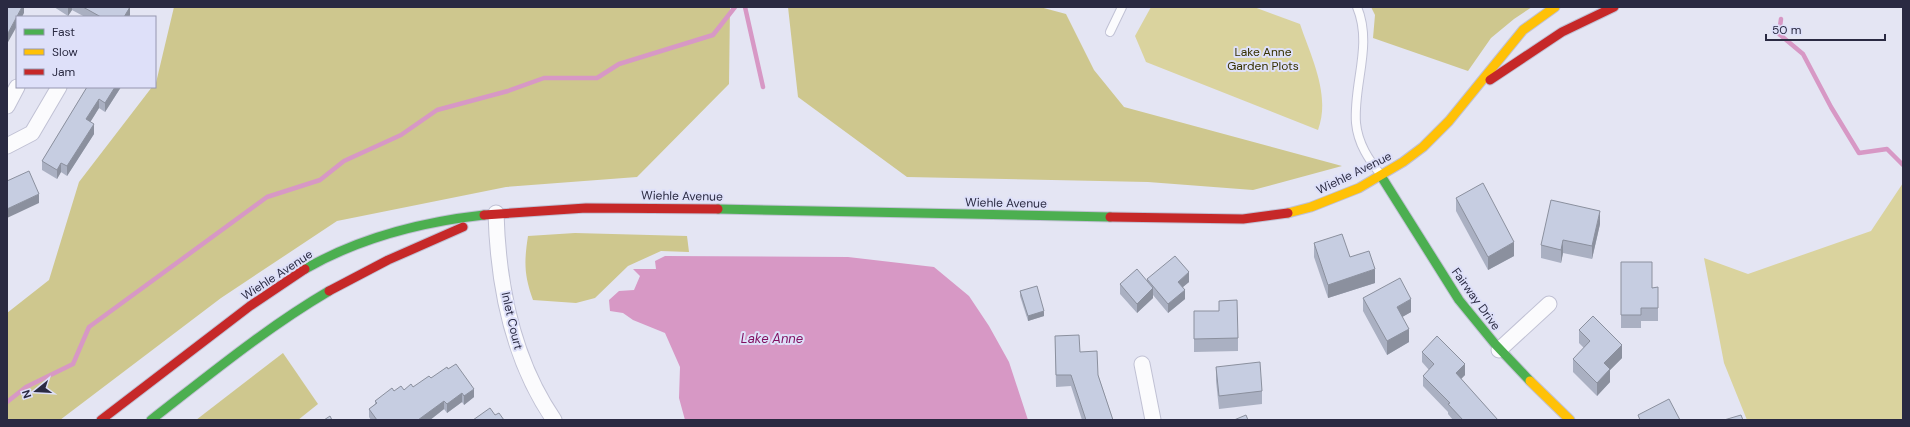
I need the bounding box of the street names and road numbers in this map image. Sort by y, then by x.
street label: Wiehle Avenue [1314,148,1394,198]
street label: Wiehle Avenue [641,187,723,205]
street label: Wiehle Avenue [965,194,1047,212]
street label: Wiehle Avenue [238,246,316,304]
street label: Fairway Drive [1448,265,1504,334]
street label: Inlet Court [498,291,526,352]

